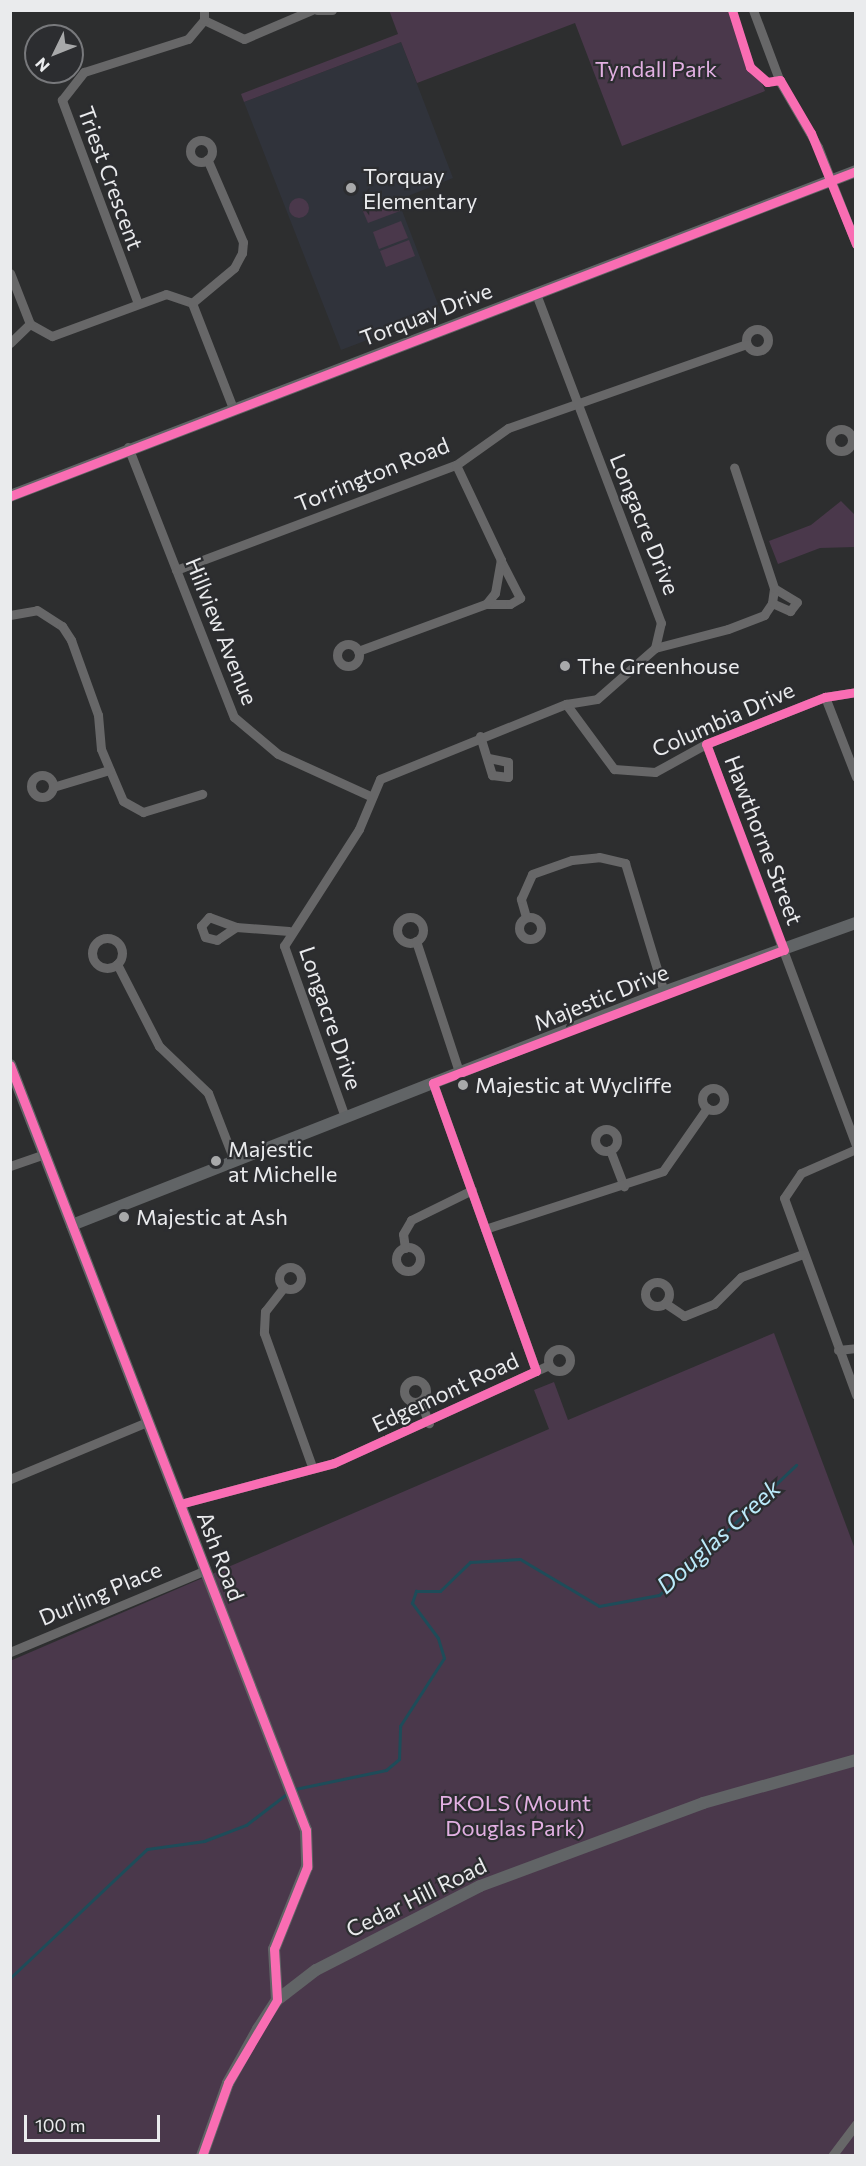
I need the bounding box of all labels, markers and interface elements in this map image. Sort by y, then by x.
north arrow [24,24,84,84]
text: N [31,54,53,76]
park label: Tyndall Park [595,56,717,82]
street label: Triest Crescent [73,103,149,253]
place label: Torquay Elementary [363,162,477,214]
marker: Torquay Elementary [344,181,358,195]
street label: Torquay Drive [356,277,496,351]
street label: Torrington Road [291,431,453,517]
street label: Longacre Drive [605,450,685,598]
street label: Hillview Avenue [180,553,264,709]
place label: The Greenhouse [577,653,740,679]
marker: The Greenhouse [558,659,572,673]
street label: Columbia Drive [648,676,798,762]
street label: Hawthorne Street [720,751,808,929]
street label: Longacre Drive [294,943,368,1093]
street label: Majestic Drive [530,958,672,1036]
place label: Majestic at Wycliffe [475,1072,672,1098]
marker: Majestic at Wycliffe [456,1078,470,1092]
place label: Majestic at Michelle [228,1135,337,1186]
marker: Majestic at Michelle [209,1154,223,1168]
place label: Majestic at Ash [136,1204,288,1230]
marker: Majestic at Ash [117,1210,131,1224]
street label: Edgemont Road [368,1347,522,1437]
water label: Douglas Creek [650,1473,786,1599]
street label: Ash Road [192,1508,250,1604]
street label: Durling Place [35,1555,165,1631]
park label: PKOLS (Mount Douglas Park) [439,1789,591,1840]
street label: Cedar Hill Road [342,1852,490,1942]
scale bar [27,2103,164,2141]
text: 100 m [35,2114,85,2136]

